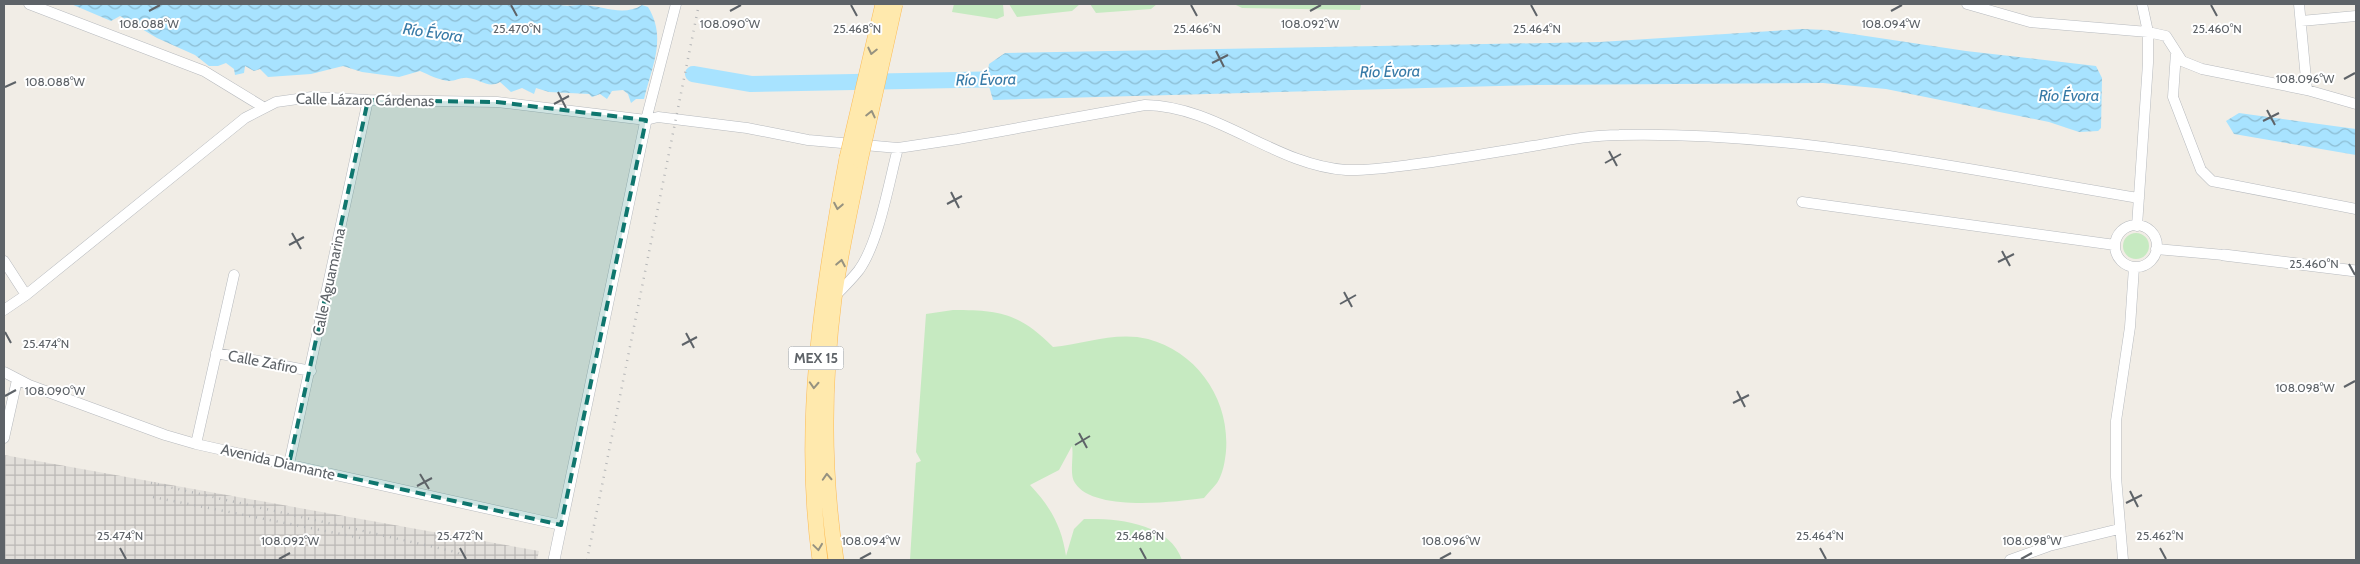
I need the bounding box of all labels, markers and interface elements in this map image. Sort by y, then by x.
text: 108.088°W [119,16,179,31]
text: 108.090°W [700,16,761,31]
text: 108.092°W [1281,16,1340,31]
text: 108.094°W [1862,16,1921,31]
water label: Río Évora [402,18,464,46]
text: 25.470°N [493,21,541,36]
text: 25.468°N [833,21,881,36]
text: 25.466°N [1173,21,1221,36]
text: 25.464°N [1513,21,1561,36]
text: 25.460°N [2192,21,2242,36]
one-way arrow [867,47,878,56]
water label: Río Évora [1360,60,1420,82]
water label: Río Évora [956,68,1016,90]
text: 108.096°W [2276,71,2335,86]
text: 108.088°W [25,74,85,89]
water label: Río Évora [2039,85,2099,105]
street label: Calle Lázaro Cárdenas [296,90,434,110]
one-way arrow [865,109,876,118]
one-way arrow [833,202,844,211]
street label: Calle Aguamarina [309,226,349,338]
text: 25.460°N [2289,256,2339,271]
one-way arrow [835,259,845,267]
text: 25.474°N [23,336,69,351]
street label: Calle Zafiro [227,346,299,378]
road number: MEX 15 [788,346,844,369]
text: 108.098°W [2275,380,2335,395]
one-way arrow [808,381,819,389]
text: 108.090°W [25,383,86,398]
street label: Avenida Diamante [219,440,337,484]
one-way arrow [821,473,832,481]
text: 25.474°N [97,528,143,543]
text: 25.472°N [437,528,483,543]
text: 25.468°N [1116,528,1164,543]
text: 25.464°N [1796,528,1844,543]
text: 25.462°N [2136,528,2184,543]
text: 108.092°W [261,533,320,548]
text: 108.094°W [842,533,901,548]
text: 108.096°W [1422,533,1481,548]
text: 108.098°W [2002,533,2062,548]
one-way arrow [812,543,823,551]

